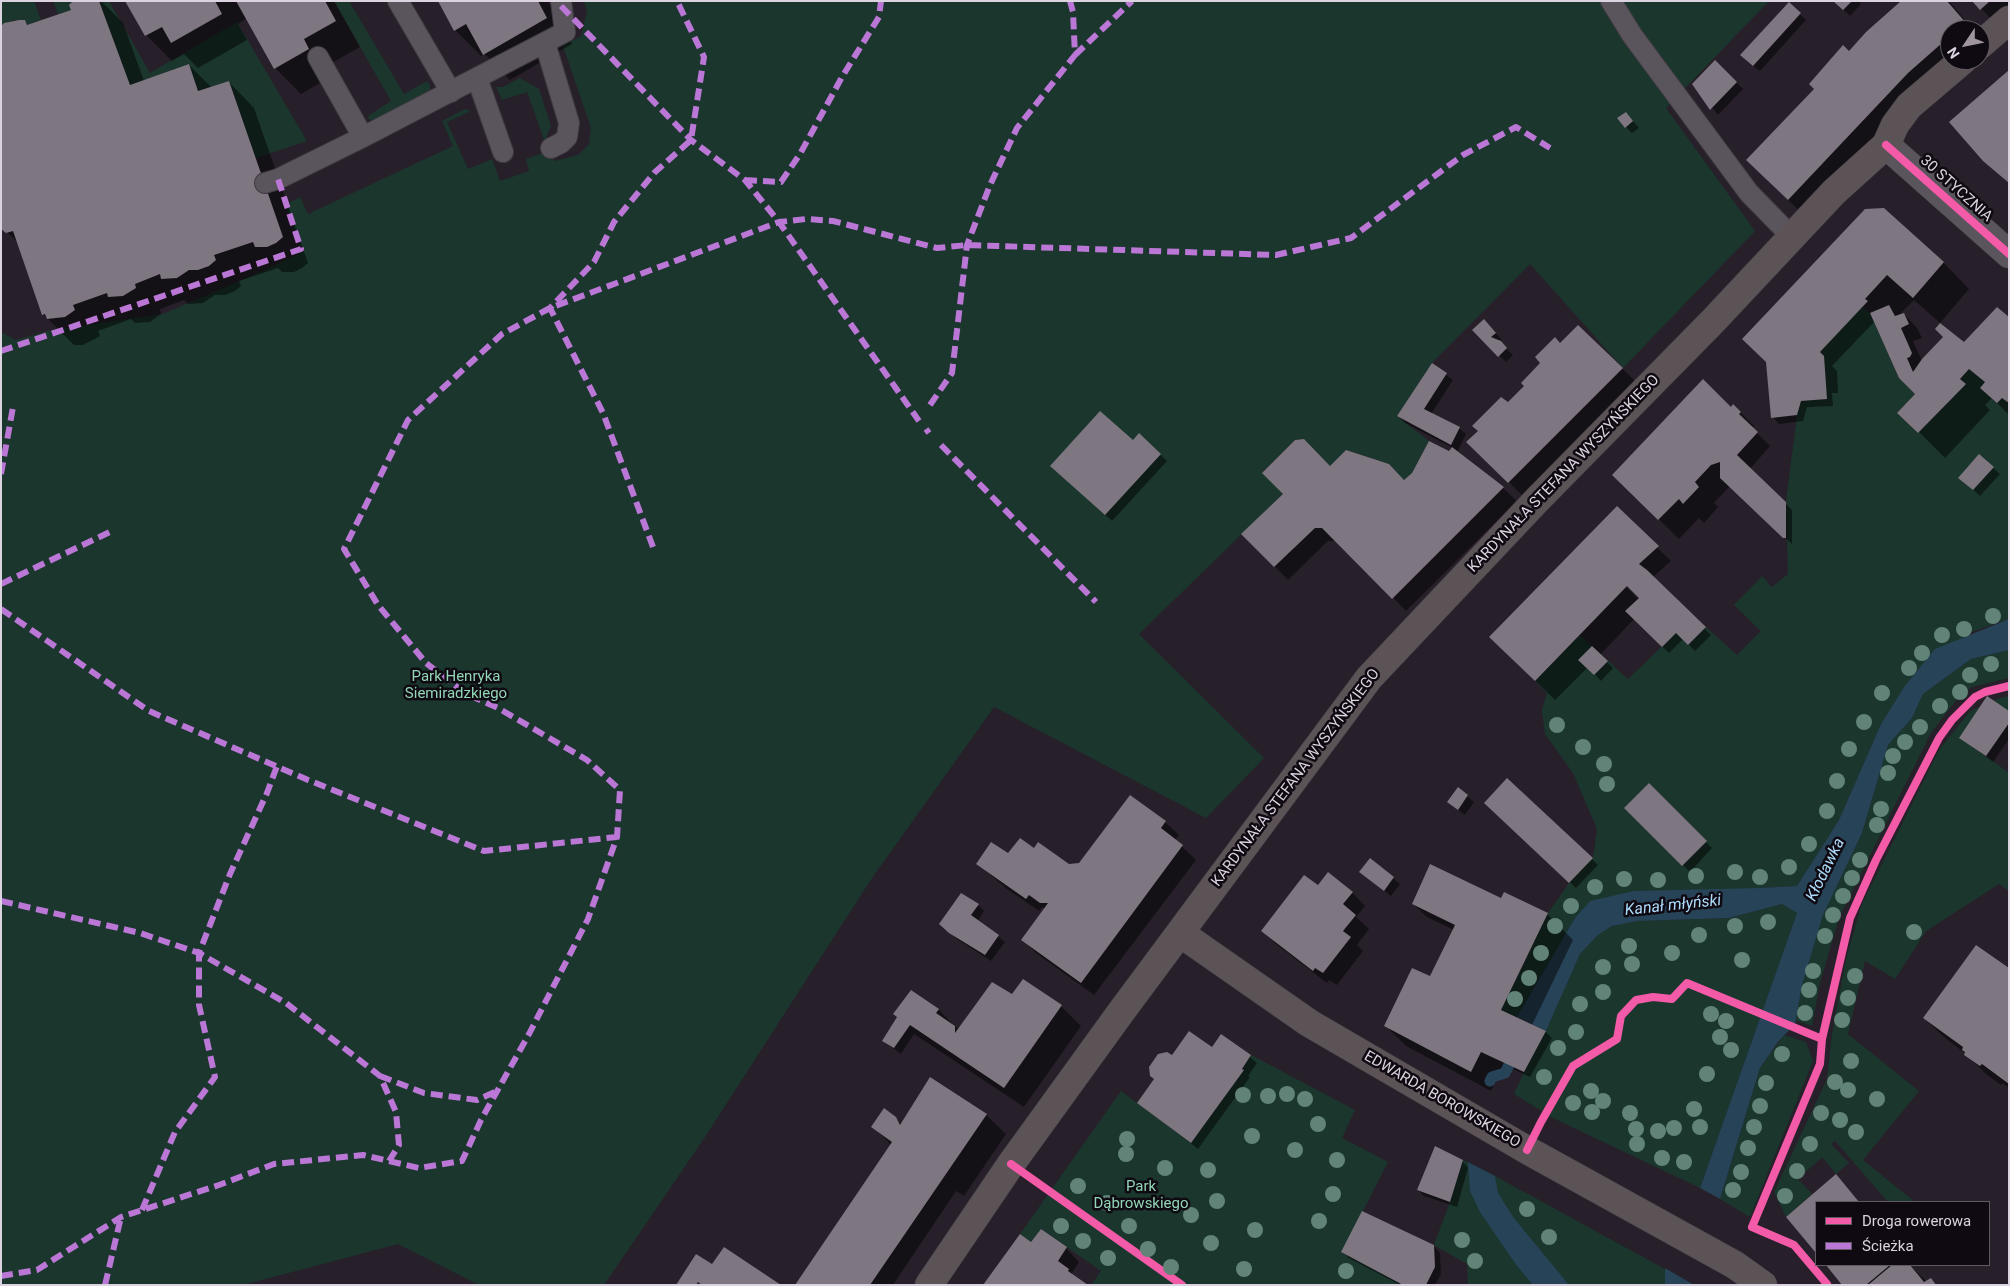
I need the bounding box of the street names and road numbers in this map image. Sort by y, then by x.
street label: 30 STYCZNIA [1916,152,1996,226]
street label: KARDYNAŁA STEFANA WYSZYŃSKIEGO [1464,371,1664,577]
street label: KARDYNAŁA STEFANA WYSZYŃSKIEGO [1208,666,1384,890]
street label: EDWARDA BOROWSKIEGO [1361,1048,1523,1152]

